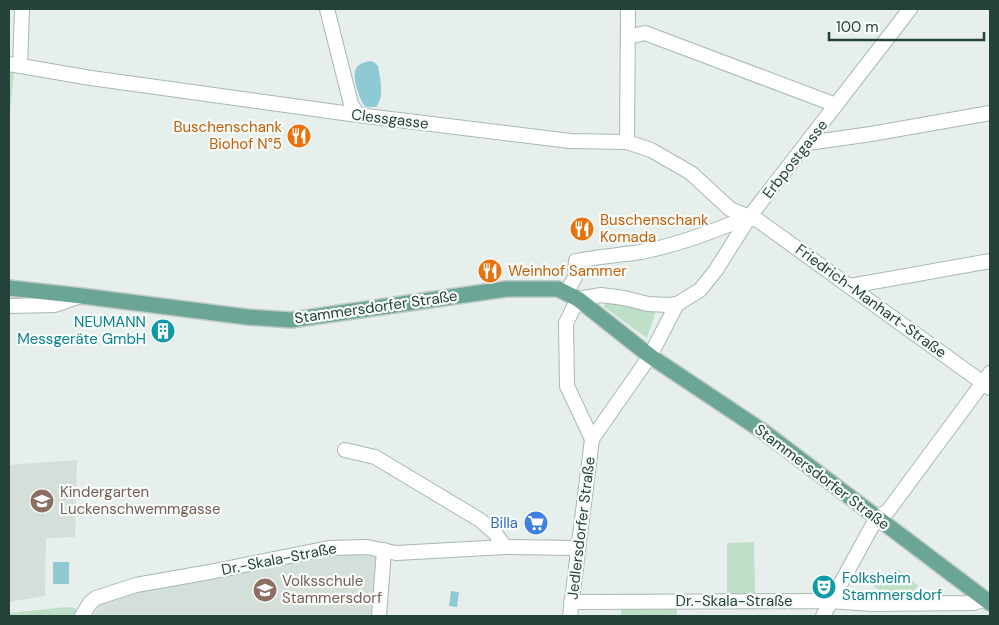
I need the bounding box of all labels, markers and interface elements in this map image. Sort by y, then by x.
scale bar [829,10,984,42]
text: 100 m [836,17,879,37]
street label: Clessgasse [350,104,430,134]
street label: Erbpostgasse [758,115,832,203]
place label: Buschenschank Biohof N°5 [173,117,282,154]
restaurant icon: Buschenschank Biohof N°5 [286,123,312,149]
place label: Buschenschank Komada [600,210,709,247]
restaurant icon: Buschenschank Komada [569,216,595,242]
street label: Friedrich-Manhart-Straße [792,239,950,363]
restaurant icon: Weinhof Sammer [477,258,503,284]
place label: Weinhof Sammer [508,261,627,281]
street label: Stammersdorfer Straße [293,286,459,328]
place label: NEUMANN Messgeräte GmbH [17,312,146,349]
building icon: NEUMANN Messgeräte GmbH [150,318,176,344]
street label: Stammersdorfer Straße [750,420,894,534]
street label: Jedlersdorfer Straße [562,456,600,600]
place label: Kindergarten Luckenschwemmgasse [60,482,221,519]
school or university icon: Kindergarten Luckenschwemmgasse [29,488,55,514]
supermarket icon: Billa [523,510,549,536]
place label: Billa [491,513,518,533]
street label: Dr.-Skala-Straße [220,538,338,580]
place label: Folksheim Stammersdorf [842,568,942,605]
place label: Volksschule Stammersdorf [282,571,382,608]
theatre icon: Folksheim Stammersdorf [811,574,837,600]
school or university icon: Volksschule Stammersdorf [252,577,278,603]
street label: Dr.-Skala-Straße [676,591,792,611]

